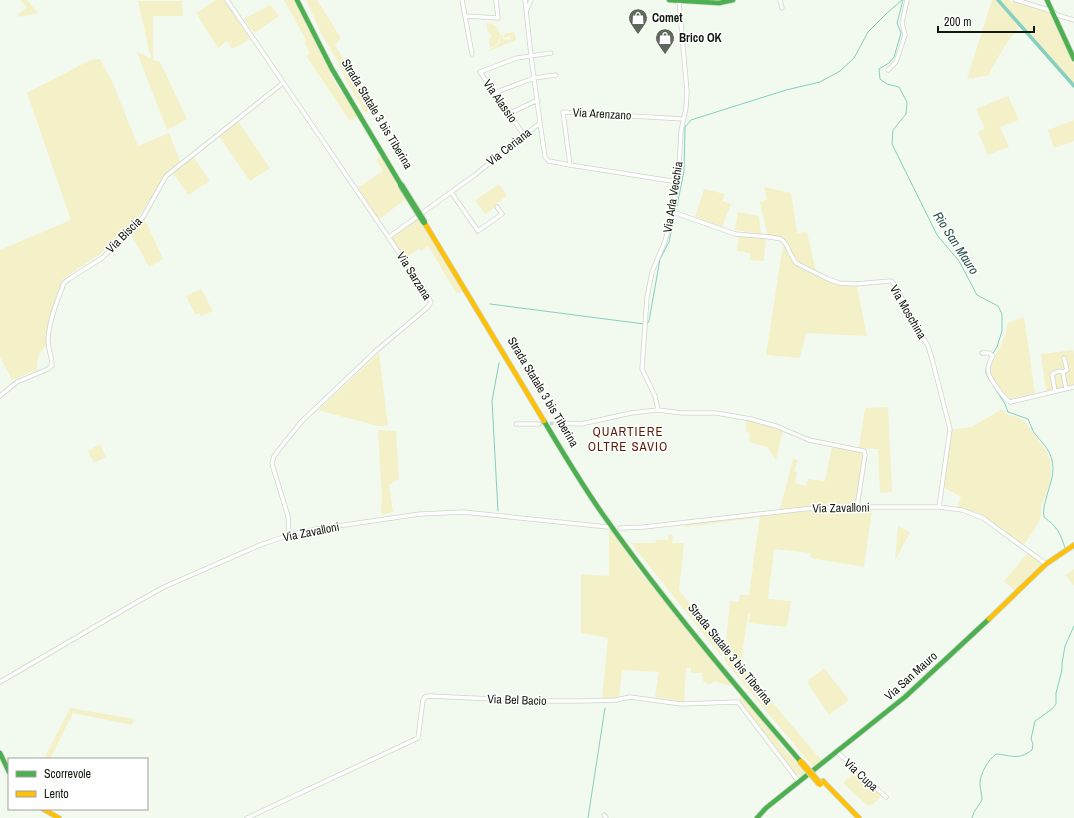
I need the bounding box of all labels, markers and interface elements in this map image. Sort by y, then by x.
shop icon: Comet [627,7,649,35]
scale bar [938,8,1034,34]
place label: Comet [652,10,683,26]
text: 200 m [944,14,971,30]
shop icon: Brico OK [654,27,676,55]
place label: Brico OK [679,30,723,46]
street label: Strada Statale 3 bis Tiberina [338,56,416,172]
street label: Via Alassio [479,76,521,126]
street label: Via Arenzano [572,104,632,124]
street label: Via Ceriana [483,124,535,169]
street label: Via Arla Vecchia [659,160,687,234]
water label: Rio San Mauro [929,208,983,278]
street label: Via Biscia [103,213,146,256]
street label: Via Sarzana [393,249,435,304]
street label: Via Moschina [886,282,930,342]
street label: Strada Statale 3 bis Tiberina [504,334,582,450]
district label: QUARTIERE OLTRE SAVIO [588,423,668,455]
street label: Via Zavalloni [812,500,870,516]
street label: Via Zavalloni [281,519,341,545]
street label: Strada Statale 3 bis Tiberina [684,600,776,708]
street label: Via San Mauro [881,648,941,704]
street label: Via Bel Bacio [487,691,547,709]
street label: Via Cupa [841,755,882,795]
legend [8,758,148,810]
text: Scorrevole [44,766,91,782]
text: Lento [44,786,69,802]

